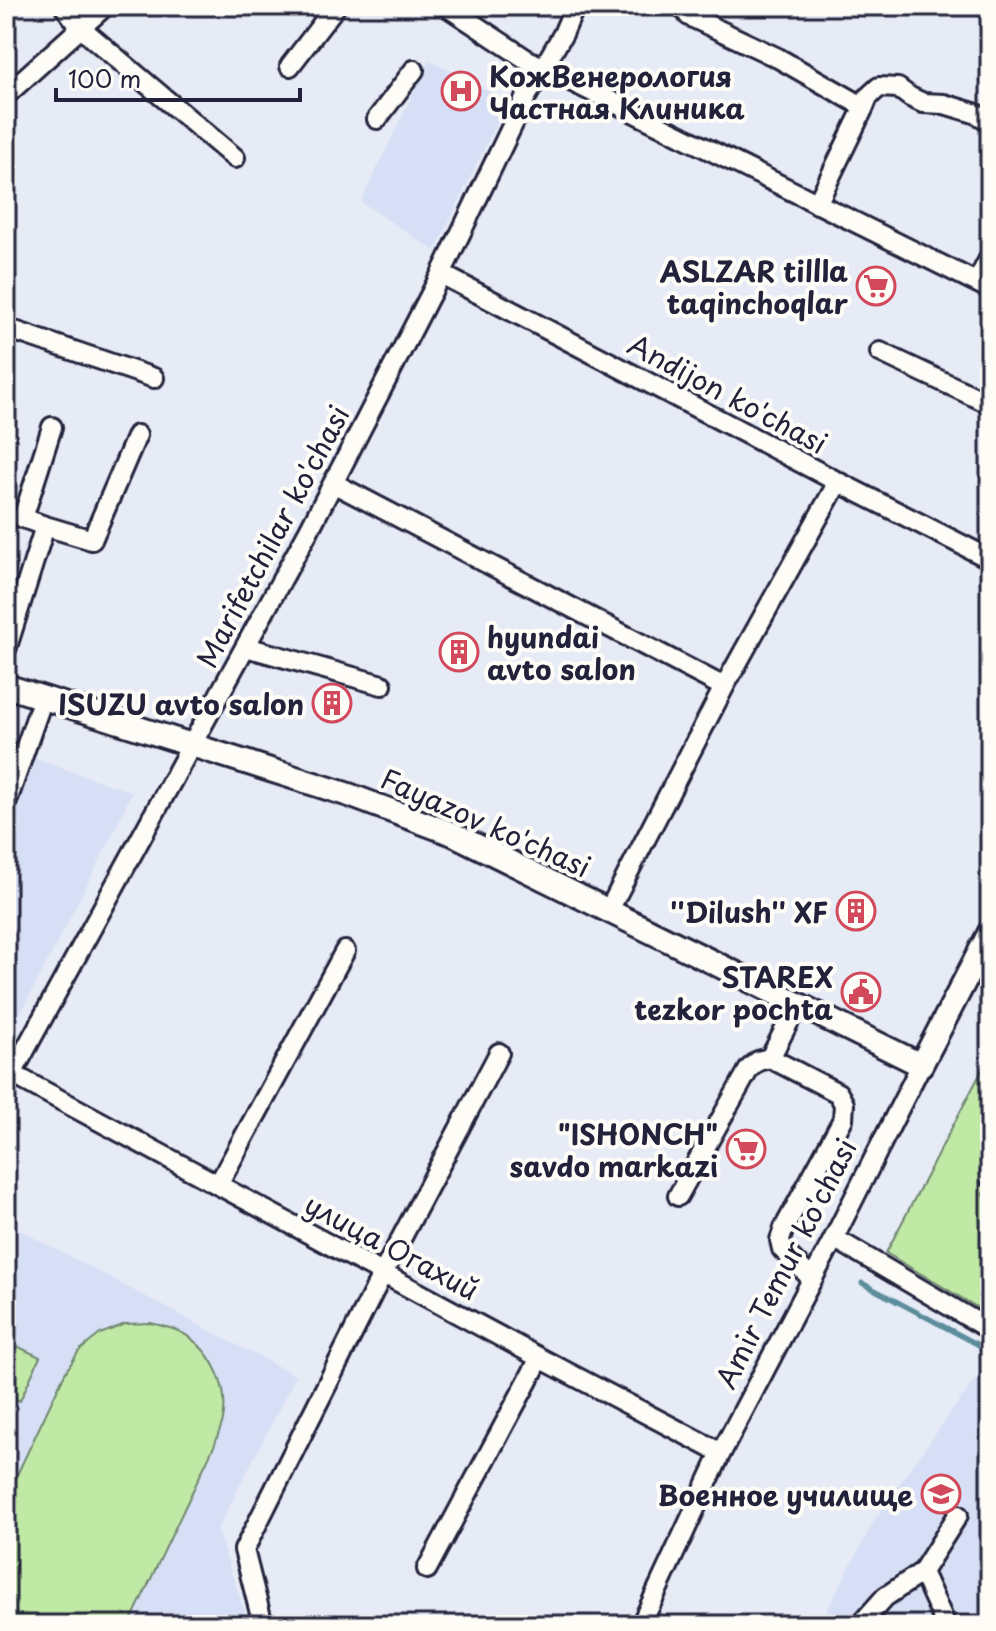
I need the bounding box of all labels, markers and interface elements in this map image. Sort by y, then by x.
scale bar [56,52,300,102]
place label: КожВенерология Частная Клиника [489,54,745,129]
text: 100 m [68,60,141,96]
hospital icon: КожВенерология Частная Клиника [440,70,482,112]
place label: ASLZAR tillla taqinchoqlar [659,249,849,324]
supermarket icon: ASLZAR tillla taqinchoqlar [855,265,897,307]
street label: Andijon ko'chasi [621,322,835,464]
street label: Marifetchilar ko'chasi [185,397,359,675]
place label: hyundai avto salon [487,615,636,690]
building icon: hyundai avto salon [438,631,480,673]
place label: ISUZU avto salon [58,682,304,725]
building icon: ISUZU avto salon [311,682,353,724]
street label: Fayazov ko'chasi [374,756,598,888]
place label: ''Dilush'' XF [670,890,828,933]
building icon: ''Dilush'' XF [835,890,877,932]
place label: STAREX tezkor pochta [634,955,833,1030]
public building icon: STAREX tezkor pochta [840,971,882,1013]
place label: "ISHONCH" savdo markazi [510,1112,718,1187]
supermarket icon: "ISHONCH" savdo markazi [725,1128,767,1170]
street label: Amir Temur ko'chasi [703,1130,867,1396]
street label: улица Огахий [297,1182,487,1310]
place label: Военное училище [658,1473,913,1516]
school or university icon: Военное училище [920,1473,962,1515]

